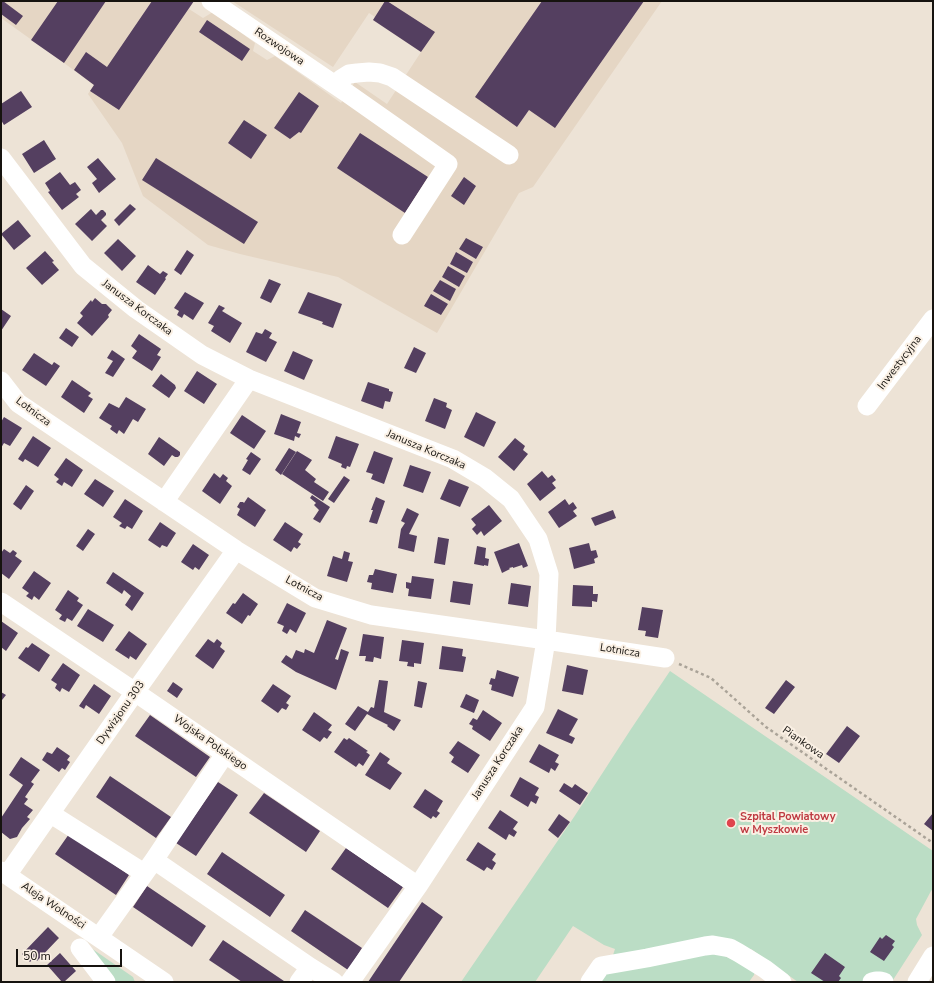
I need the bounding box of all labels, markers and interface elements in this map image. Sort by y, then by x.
street label: Rozwojowa [252,26,306,68]
street label: Janusza Korczaka [99,277,175,339]
street label: Inwestycyjna [875,333,925,393]
street label: Lotnicza [13,395,53,429]
street label: Janusza Korczaka [384,427,468,473]
street label: Lotnicza [283,574,325,604]
street label: Lotnicza [599,641,641,661]
street label: Dywizjonu 303 [94,679,148,747]
street label: Wojska Polskiego [170,713,250,773]
street label: Janusza Korczaka [469,724,527,802]
street label: Piankowa [780,724,826,762]
place label: Szpital Powiatowy w Myszkowie [740,810,836,836]
marker: Szpital Powiatowy w Myszkowie [725,817,737,829]
street label: Aleja Wolności [18,880,88,932]
scale bar [18,941,124,967]
text: 50 m [23,948,51,964]

